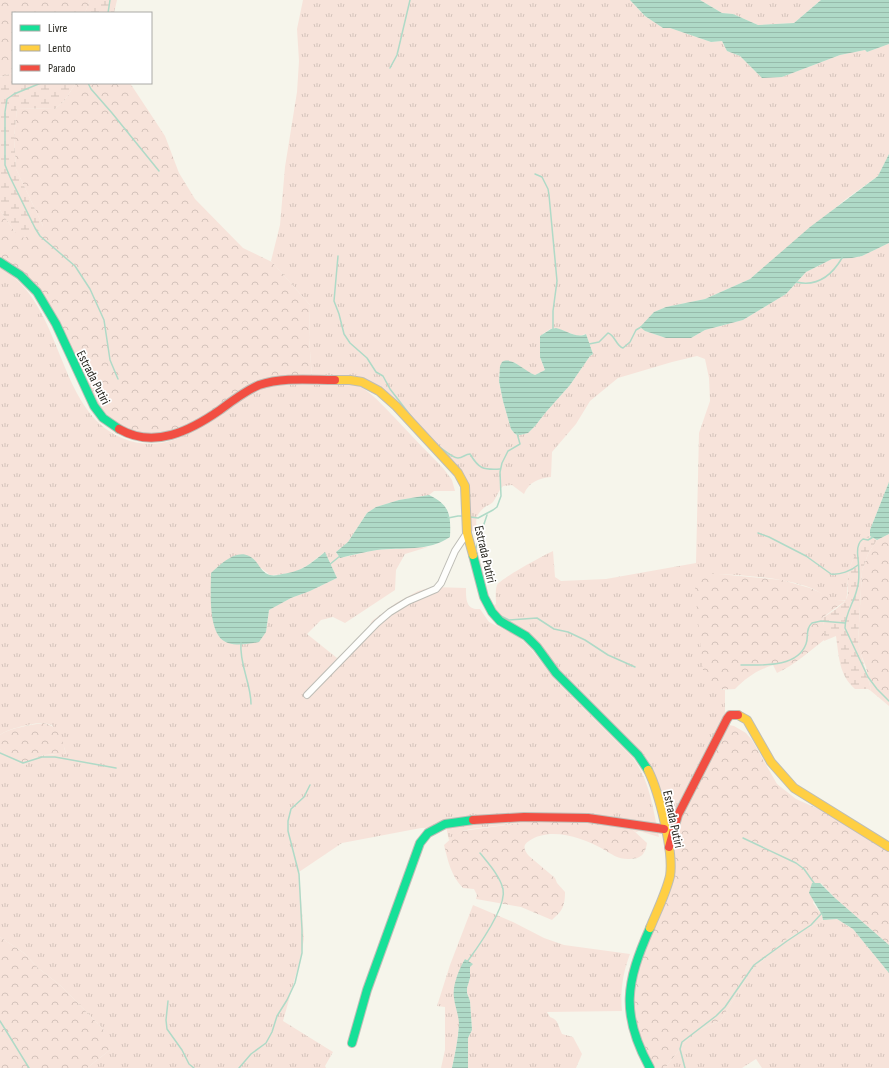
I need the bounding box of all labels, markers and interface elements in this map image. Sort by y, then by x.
legend [12,12,152,84]
text: Livre [48,21,68,36]
text: Lento [48,41,71,56]
text: Parado [48,61,75,76]
street label: Estrada Putiri [73,348,114,407]
street label: Estrada Putiri [471,524,499,585]
street label: Estrada Putiri [659,789,687,849]

